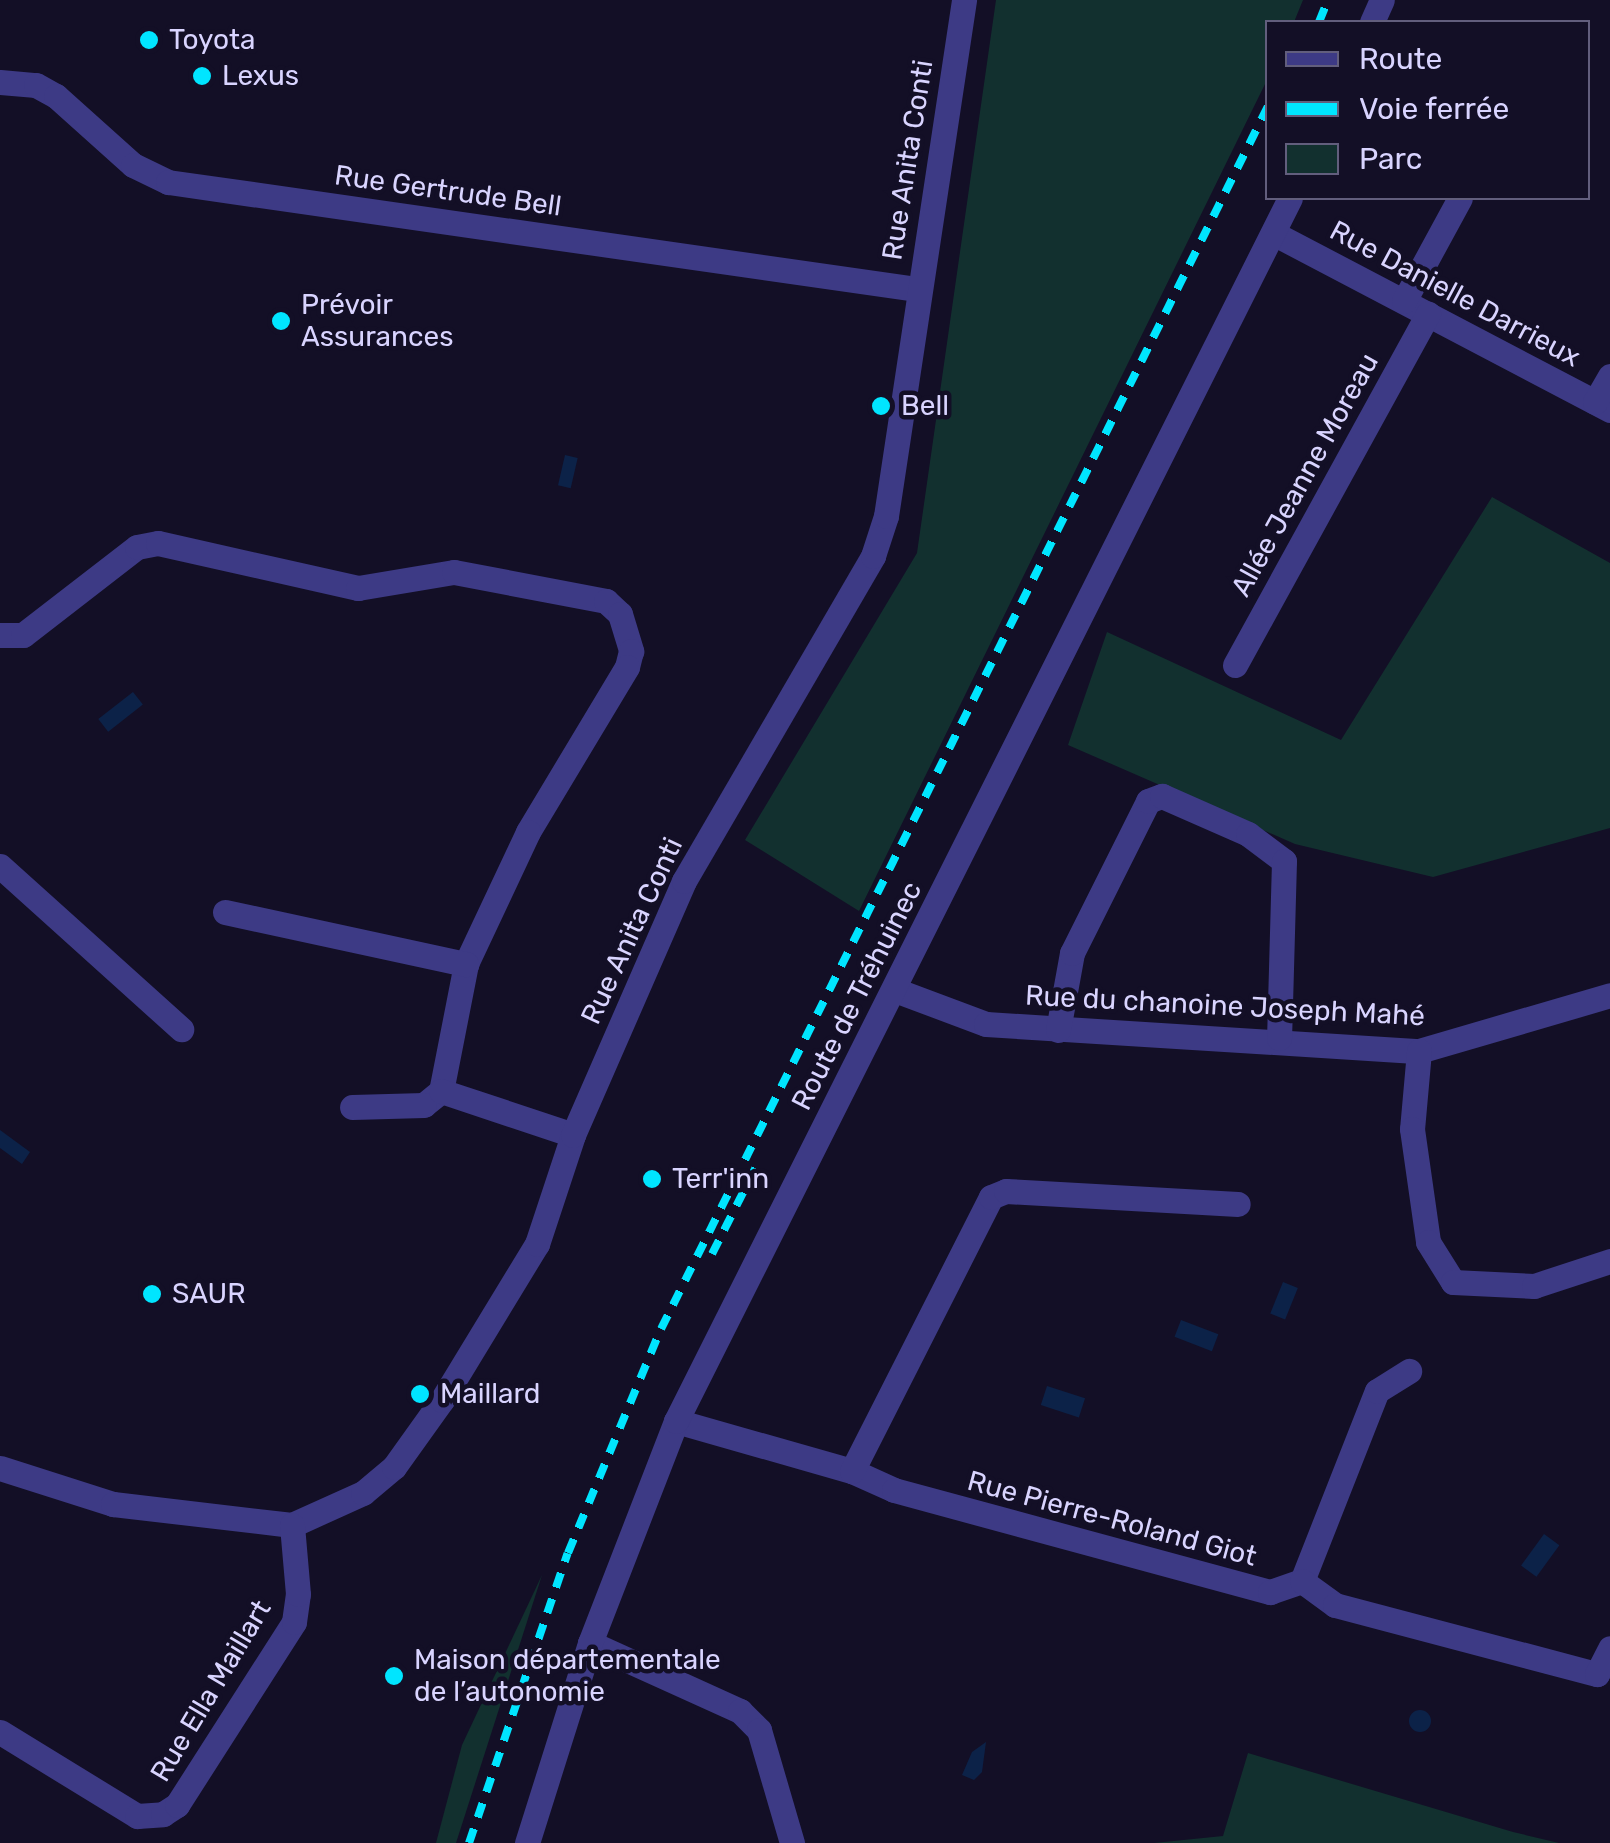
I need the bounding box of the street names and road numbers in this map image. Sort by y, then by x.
street label: Rue Anita Conti [876,57,940,263]
street label: Rue Gertrude Bell [332,158,564,224]
street label: Rue Danielle Darrieux [1324,214,1586,374]
street label: Allée Jeanne Moreau [1224,348,1386,602]
street label: Rue Anita Conti [574,832,690,1030]
street label: Route de Tréhuinec [785,876,929,1116]
street label: Rue du chanoine Joseph Mahé [1024,979,1426,1033]
street label: Rue Pierre-Roland Giot [964,1464,1260,1574]
street label: Rue Ella Maillart [144,1594,278,1788]

